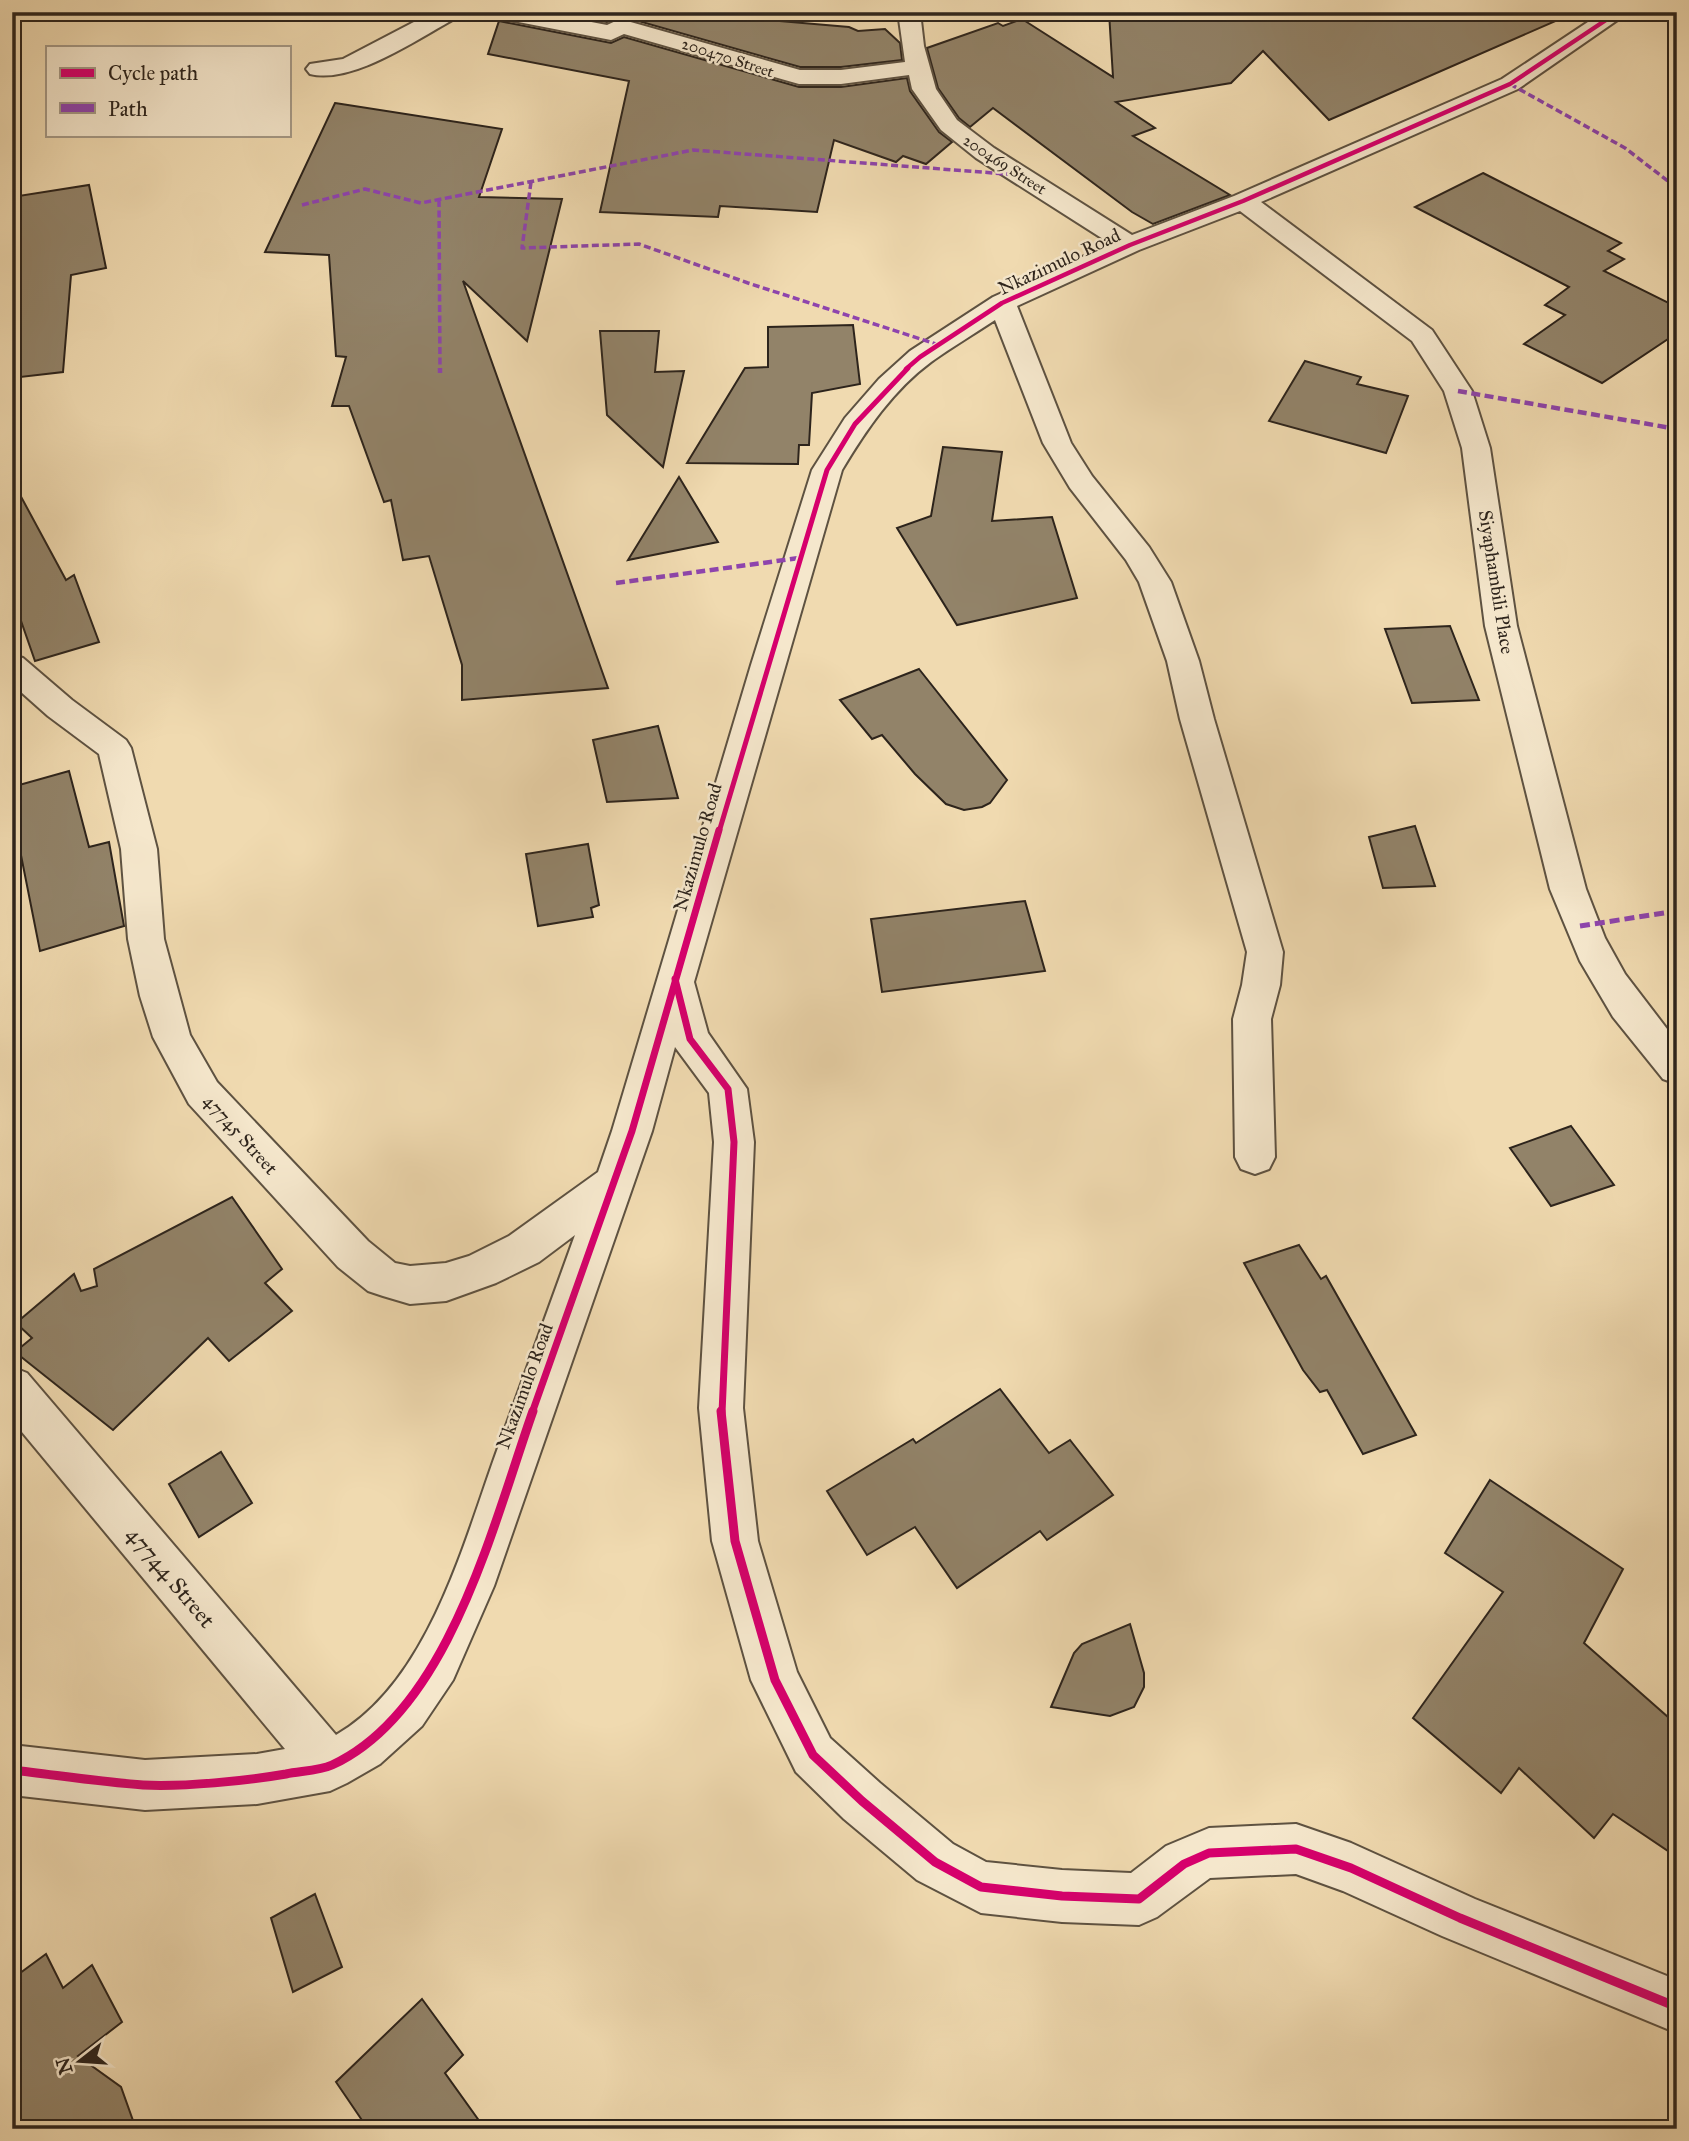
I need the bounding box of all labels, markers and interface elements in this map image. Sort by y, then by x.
street label: 200470 Street [679,34,777,81]
legend [46,46,290,136]
text: Cycle path [108,60,199,86]
text: Path [108,96,148,122]
street label: 200469 Street [960,130,1050,199]
street label: Nkazimulo Road [994,223,1124,300]
street label: Siyaphambili Place [1474,508,1519,656]
street label: Nkazimulo Road [668,780,727,914]
street label: 47745 Street [199,1089,283,1180]
street label: Nkazimulo Road [491,1320,558,1452]
street label: 47744 Street [121,1521,221,1633]
north arrow [46,2025,116,2096]
text: N [51,2055,78,2077]

